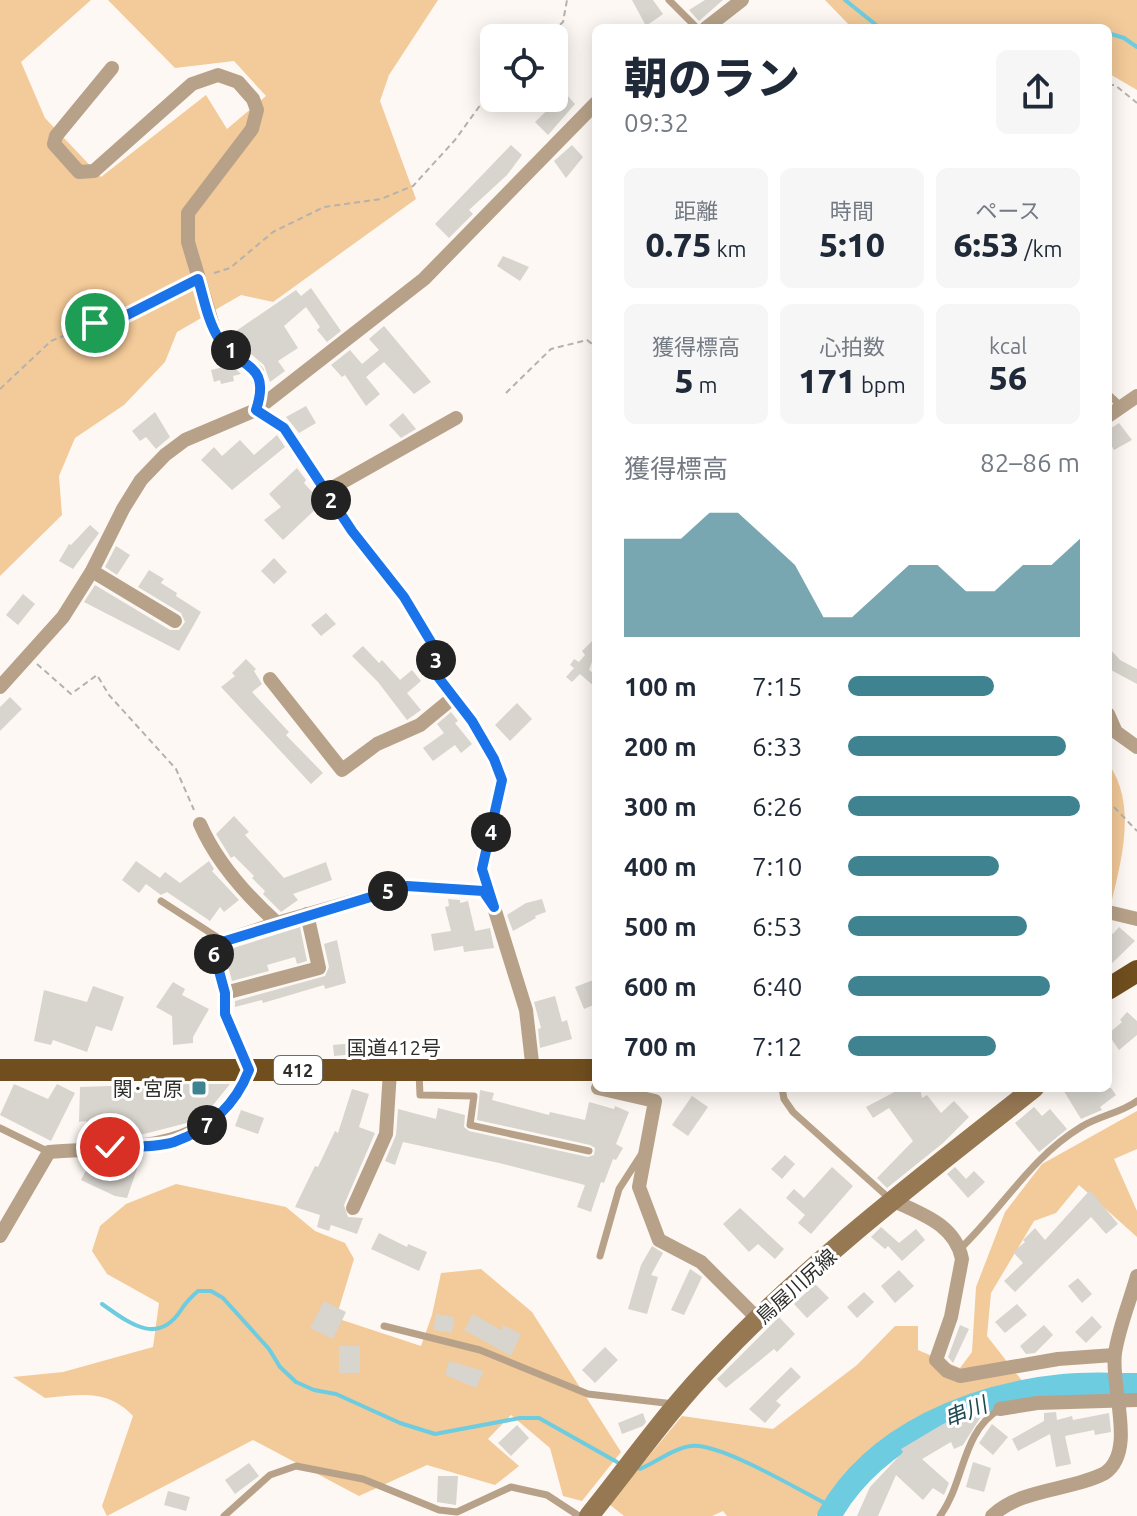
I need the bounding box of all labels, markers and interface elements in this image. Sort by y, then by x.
map controls [480,24,568,112]
button: locate [480,24,568,112]
button: share [996,50,1080,134]
text: 朝のラン [624,53,800,102]
text: 09:32 [624,108,689,137]
text: 距離 [674,198,718,223]
text: 時間 [830,198,874,223]
text: ペース [976,198,1040,223]
text: 0.75 [645,225,711,263]
text: 5:10 [819,225,885,263]
text: 6:53 [953,225,1019,263]
text: km [711,236,747,261]
text: /km [1019,236,1063,261]
pin [61,289,129,357]
icon: arrive [73,301,117,345]
pin: 1 [211,330,251,370]
text: kcal [989,333,1027,358]
text: 獲得標高 [652,334,740,359]
text: 心拍数 [819,334,885,359]
text: 1 [225,337,237,362]
text: 56 [989,358,1027,396]
text: 5 [674,361,694,399]
text: 171 [798,361,856,399]
text: m [694,372,718,397]
text: bpm [856,372,906,397]
text: 82–86 m [980,448,1080,477]
text: 獲得標高 [624,454,728,483]
pin: 2 [311,480,351,520]
text: 2 [325,487,337,512]
pin: 3 [416,640,456,680]
text: 3 [430,647,442,672]
text: 100 m [624,672,697,701]
text: 7:15 [752,672,802,701]
text: 200 m [624,732,697,761]
text: 6:33 [752,732,802,761]
text: 300 m [624,792,697,821]
text: 6:26 [752,792,802,821]
pin: 4 [471,812,511,852]
text: 4 [485,819,497,844]
text: 400 m [624,852,697,881]
text: 7:10 [752,852,802,881]
pin: 5 [368,871,408,911]
text: 5 [382,878,394,903]
text: 500 m [624,912,697,941]
text: 6:53 [752,912,802,941]
pin: 6 [194,934,234,974]
text: 6 [208,941,220,966]
text: 600 m [624,972,697,1001]
text: 6:40 [752,972,802,1001]
text: 700 m [624,1032,697,1061]
text: 7:12 [752,1032,802,1061]
street label: 国道412号 [347,1036,441,1059]
road number: 412 [274,1056,322,1084]
place label: 関･宮原 [113,1077,183,1100]
marker: 関･宮原 [190,1079,208,1097]
pin: 7 [187,1105,227,1145]
text: 7 [201,1112,213,1137]
pin [76,1113,144,1181]
icon: check [88,1125,132,1169]
street label: 鳥屋川尻線 [751,1244,841,1328]
water label: 串川 [940,1390,992,1431]

